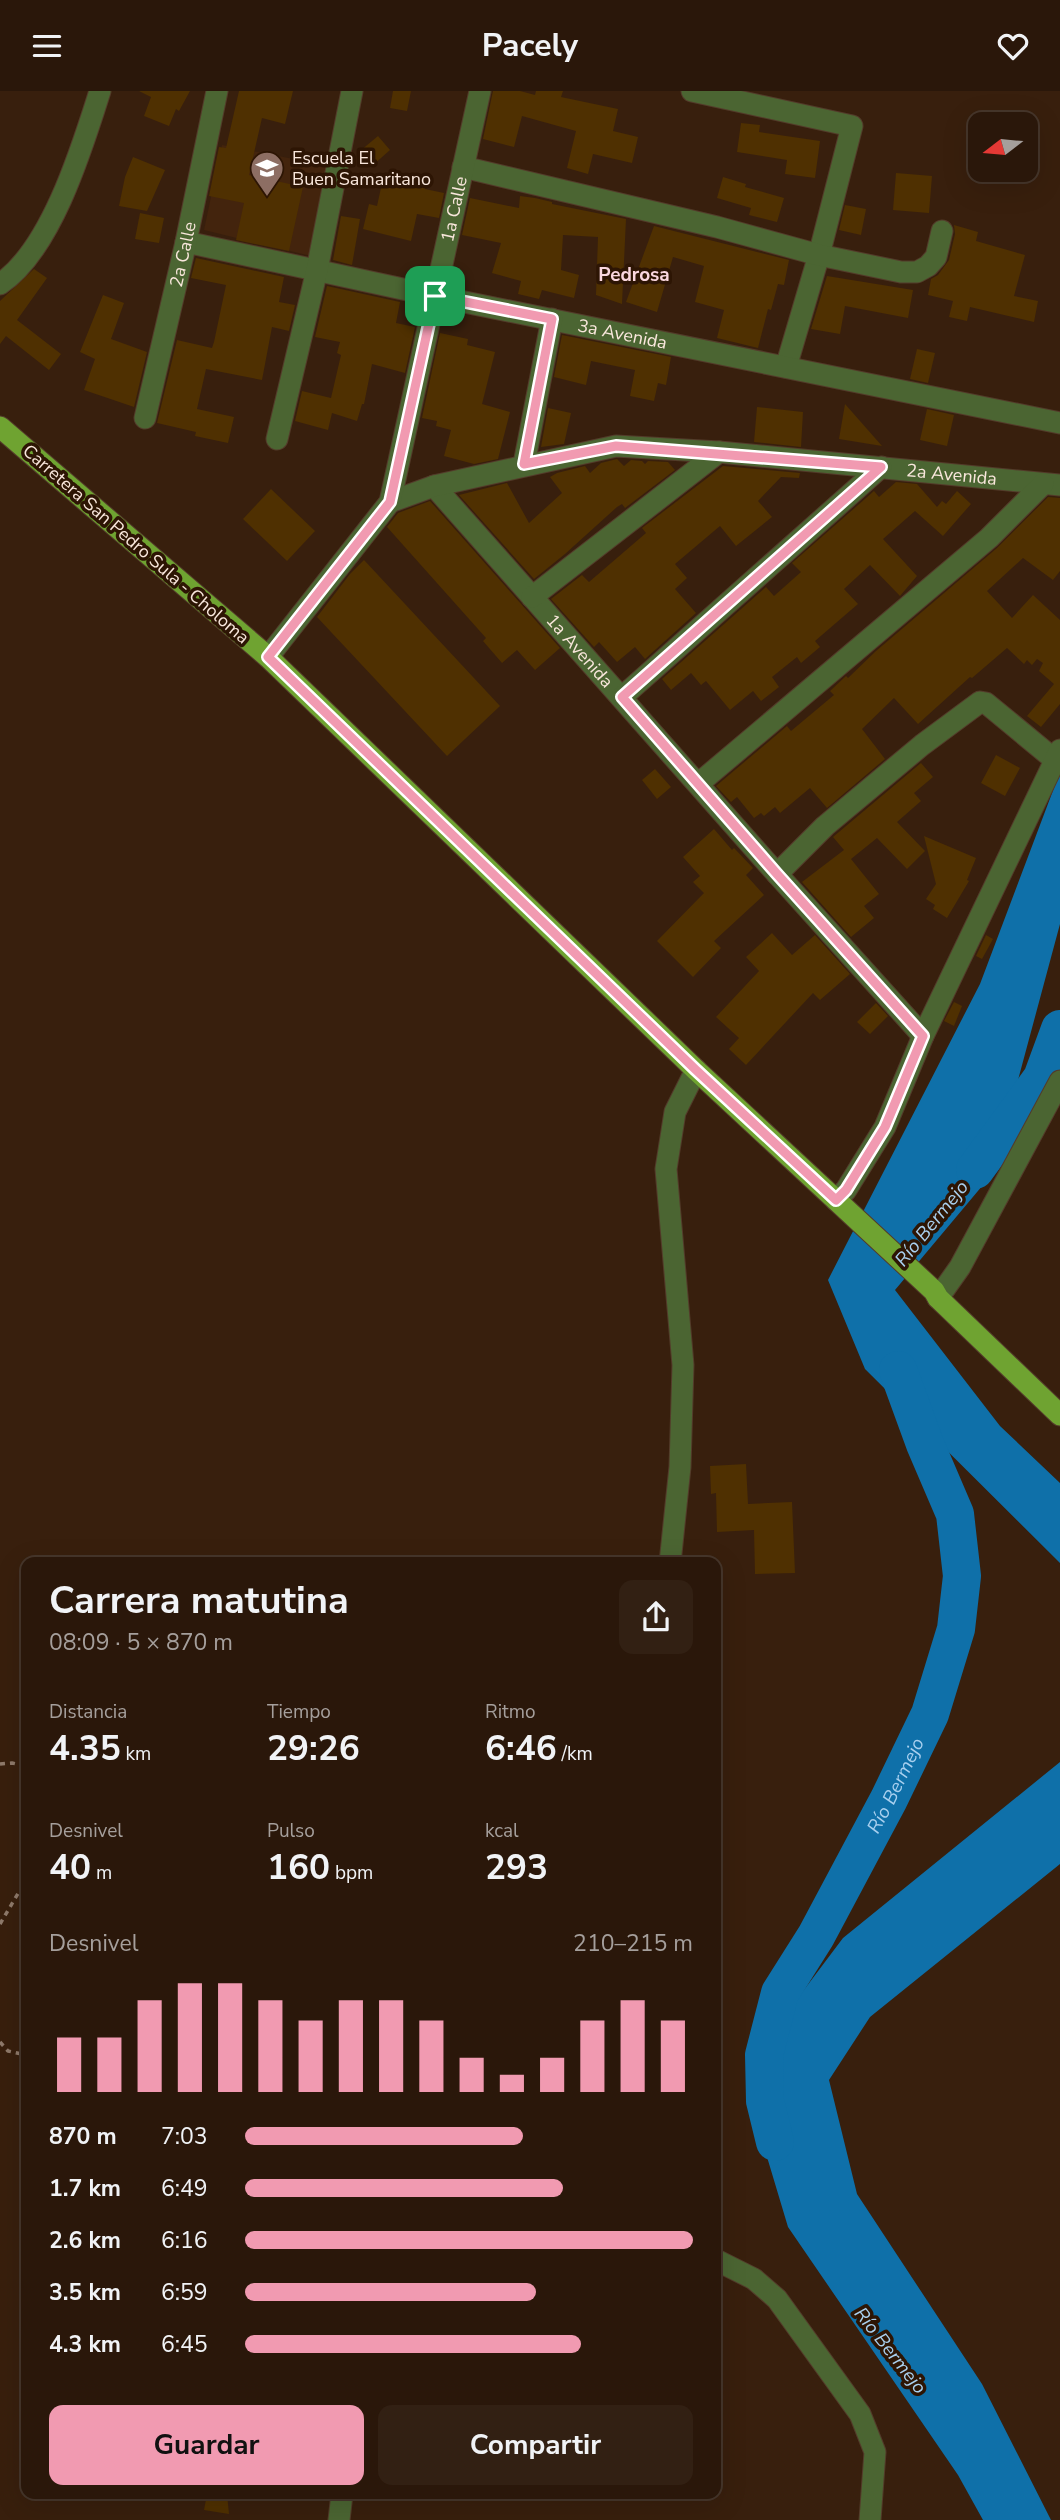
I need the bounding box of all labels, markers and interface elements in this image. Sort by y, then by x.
text: Pacely [482,24,578,67]
icon: menu [28,27,66,65]
icon: heart [994,27,1032,65]
north arrow [968,112,1038,182]
map controls [968,112,1038,182]
place label: Escuela El Buen Samaritano [292,146,431,191]
school or university icon: Escuela El Buen Samaritano [248,149,286,198]
street label: 1a Calle [435,174,473,244]
street label: 2a Calle [164,219,202,290]
district label: Pedrosa [598,262,670,288]
pin [405,266,465,326]
icon: arrive [416,277,454,315]
street label: 3a Avenida [575,313,669,355]
street label: Carretera San Pedro Sula - Choloma [18,439,254,649]
street label: 2a Avenida [905,458,998,491]
street label: 1a Avenida [541,609,619,693]
water label: Río Bermejo [889,1175,975,1272]
text: Carrera matutina [49,1575,349,1626]
button: share [619,1580,693,1654]
text: 08:09 · 5 × 870 m [49,1627,233,1658]
text: Distancia [49,1699,127,1725]
text: Tiempo [267,1699,331,1725]
text: Ritmo [485,1699,536,1725]
text: 4.35 [49,1725,121,1772]
text: 29:26 [267,1725,360,1772]
text: 6:46 [485,1725,557,1772]
water label: Río Bermejo [861,1733,931,1838]
text: km [121,1741,151,1767]
text: /km [557,1741,593,1767]
text: Desnivel [49,1818,123,1844]
text: Pulso [267,1818,315,1844]
text: kcal [485,1818,519,1844]
text: 40 [49,1844,91,1891]
text: 160 [267,1844,330,1891]
text: 293 [485,1844,548,1891]
text: m [91,1860,112,1886]
text: bpm [330,1860,373,1886]
text: Desnivel [49,1928,139,1959]
text: 210–215 m [573,1928,693,1959]
text: 870 m [49,2121,117,2152]
text: 7:03 [161,2121,208,2152]
text: 1.7 km [49,2173,121,2204]
text: 6:49 [161,2173,208,2204]
text: 2.6 km [49,2225,121,2256]
text: 6:16 [161,2225,208,2256]
text: 3.5 km [49,2277,121,2308]
text: 6:59 [161,2277,208,2308]
water label: Río Bermejo [848,2302,932,2399]
text: 4.3 km [49,2329,121,2360]
text: 6:45 [161,2329,208,2360]
button: Guardar [49,2405,364,2485]
button: Compartir [378,2405,693,2485]

